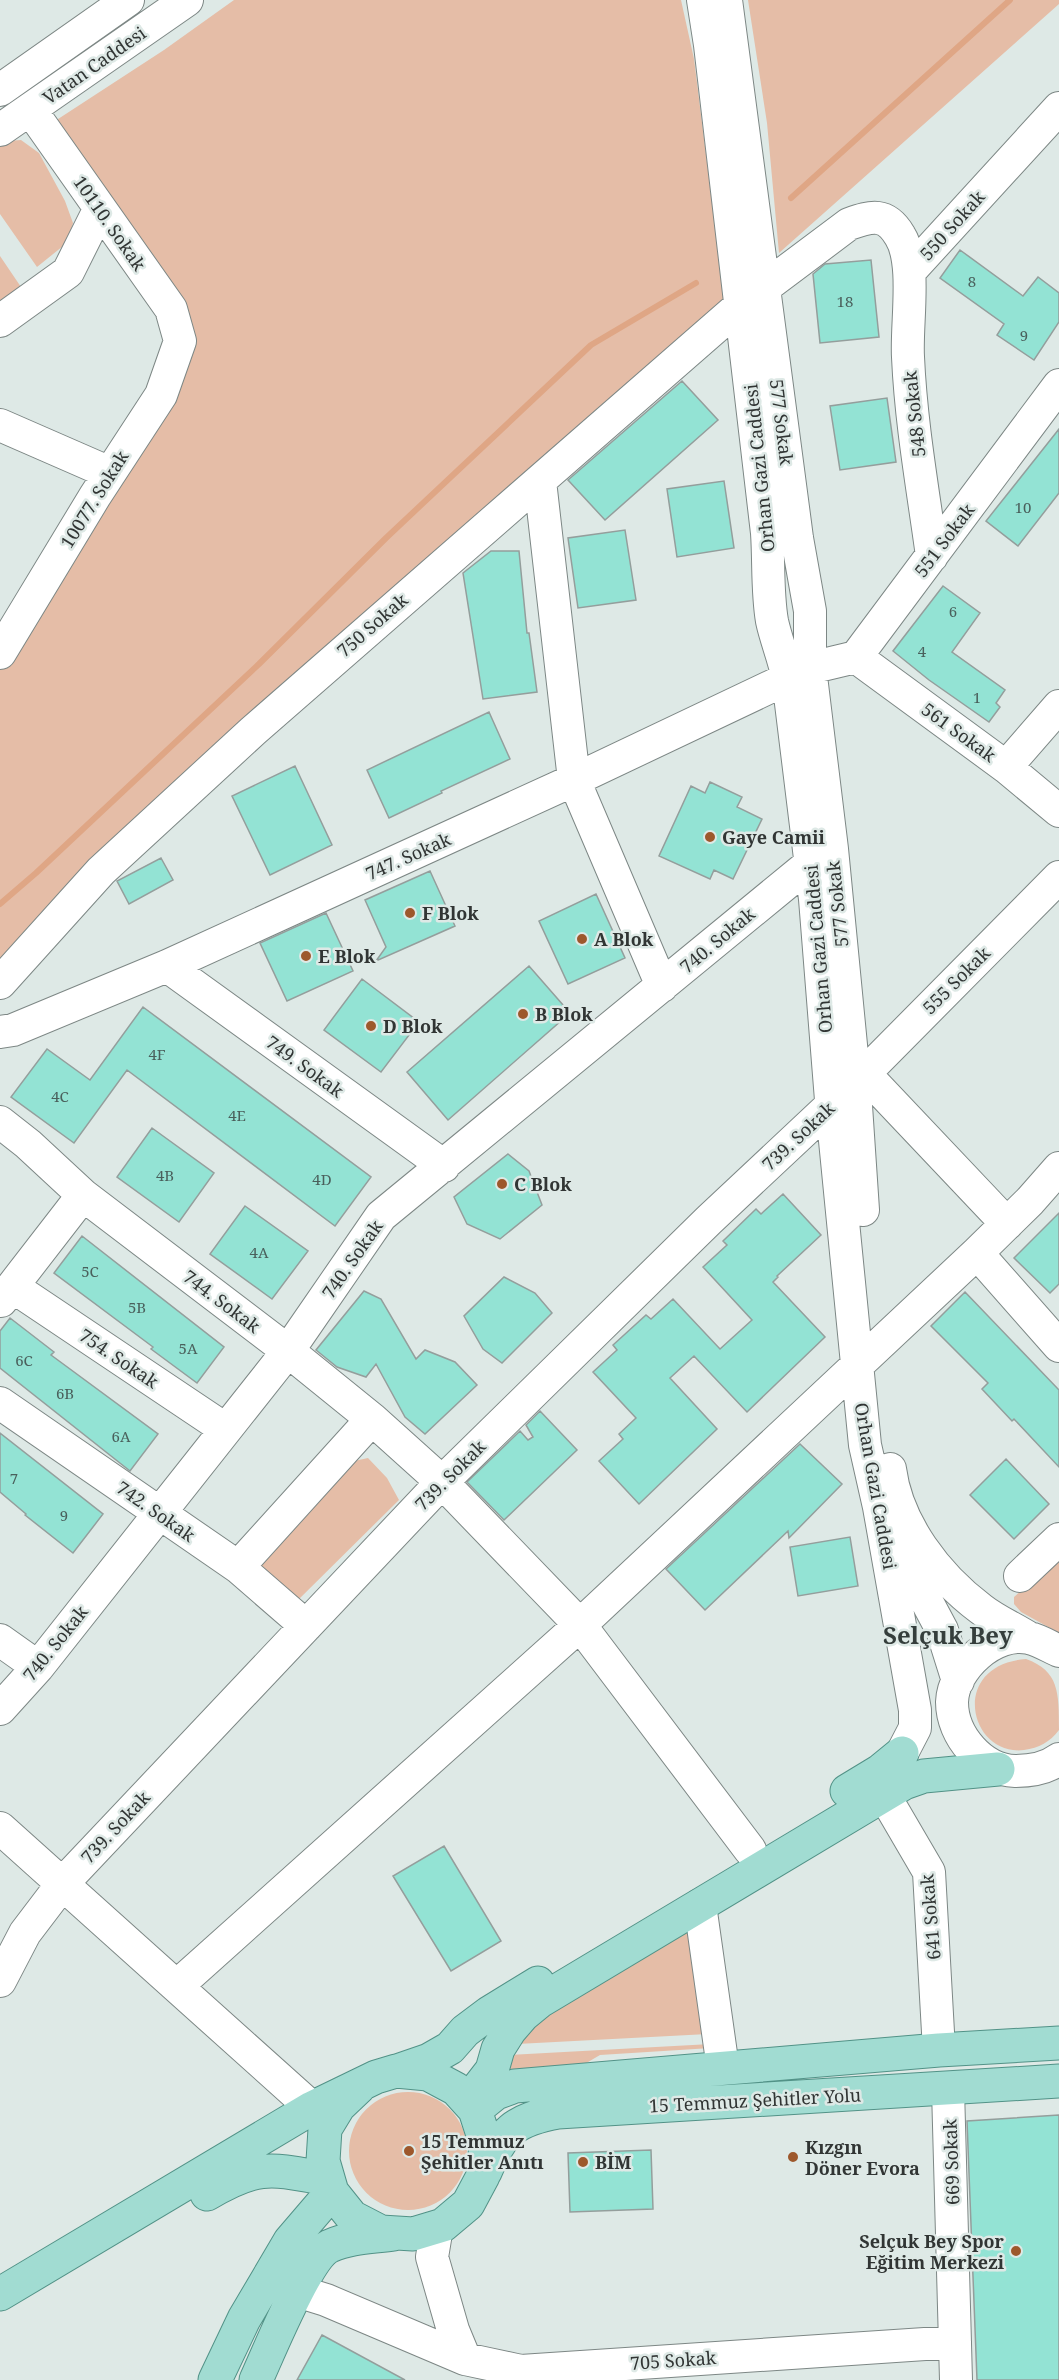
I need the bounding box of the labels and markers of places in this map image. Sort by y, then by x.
place label: Gaye Camii [722,825,826,849]
marker: Gaye Camii [703,830,717,844]
place label: F Blok [422,901,479,925]
marker: F Blok [403,906,417,920]
place label: A Blok [594,927,654,951]
marker: A Blok [575,932,589,946]
place label: E Blok [318,944,376,968]
marker: E Blok [299,949,313,963]
place label: B Blok [535,1002,593,1026]
marker: B Blok [516,1007,530,1021]
place label: D Blok [383,1014,443,1038]
marker: D Blok [364,1019,378,1033]
place label: C Blok [514,1172,572,1196]
marker: C Blok [495,1177,509,1191]
place label: 15 Temmuz Şehitler Anıtı [421,2129,544,2174]
place label: Kızgın Döner Evora [805,2135,920,2180]
marker: 15 Temmuz Şehitler Anıtı [402,2144,416,2158]
place label: BİM [595,2150,631,2174]
marker: Kızgın Döner Evora [786,2150,800,2164]
marker: BİM [576,2155,590,2169]
place label: Selçuk Bey Spor Eğitim Merkezi [859,2229,1005,2274]
marker: Selçuk Bey Spor Eğitim Merkezi [1009,2244,1023,2258]

